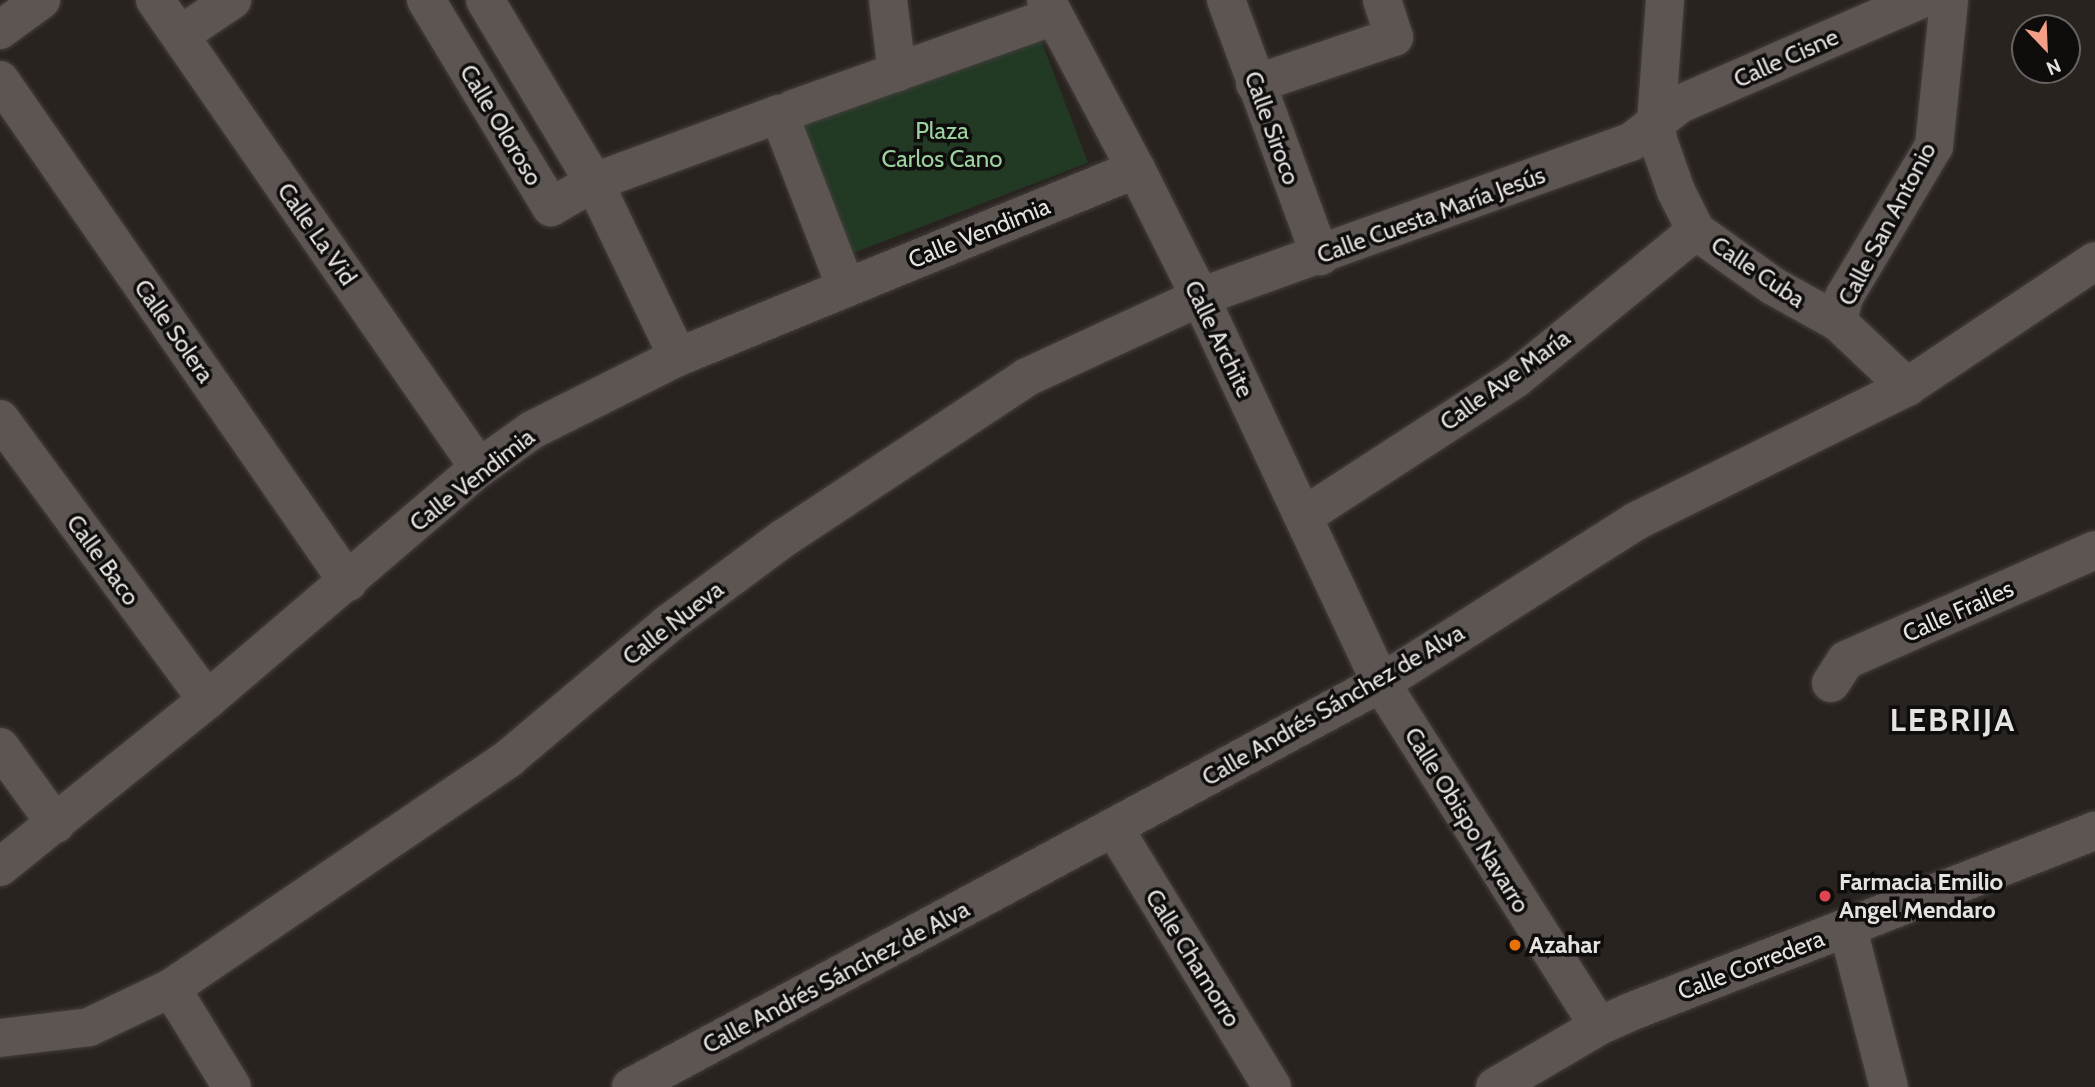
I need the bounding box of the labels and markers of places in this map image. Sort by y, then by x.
place label: Farmacia Emilio Angel Mendaro [1839,868,2003,924]
marker: Farmacia Emilio Angel Mendaro [1817,888,1833,904]
place label: Azahar [1529,931,1600,959]
marker: Azahar [1507,937,1523,953]

